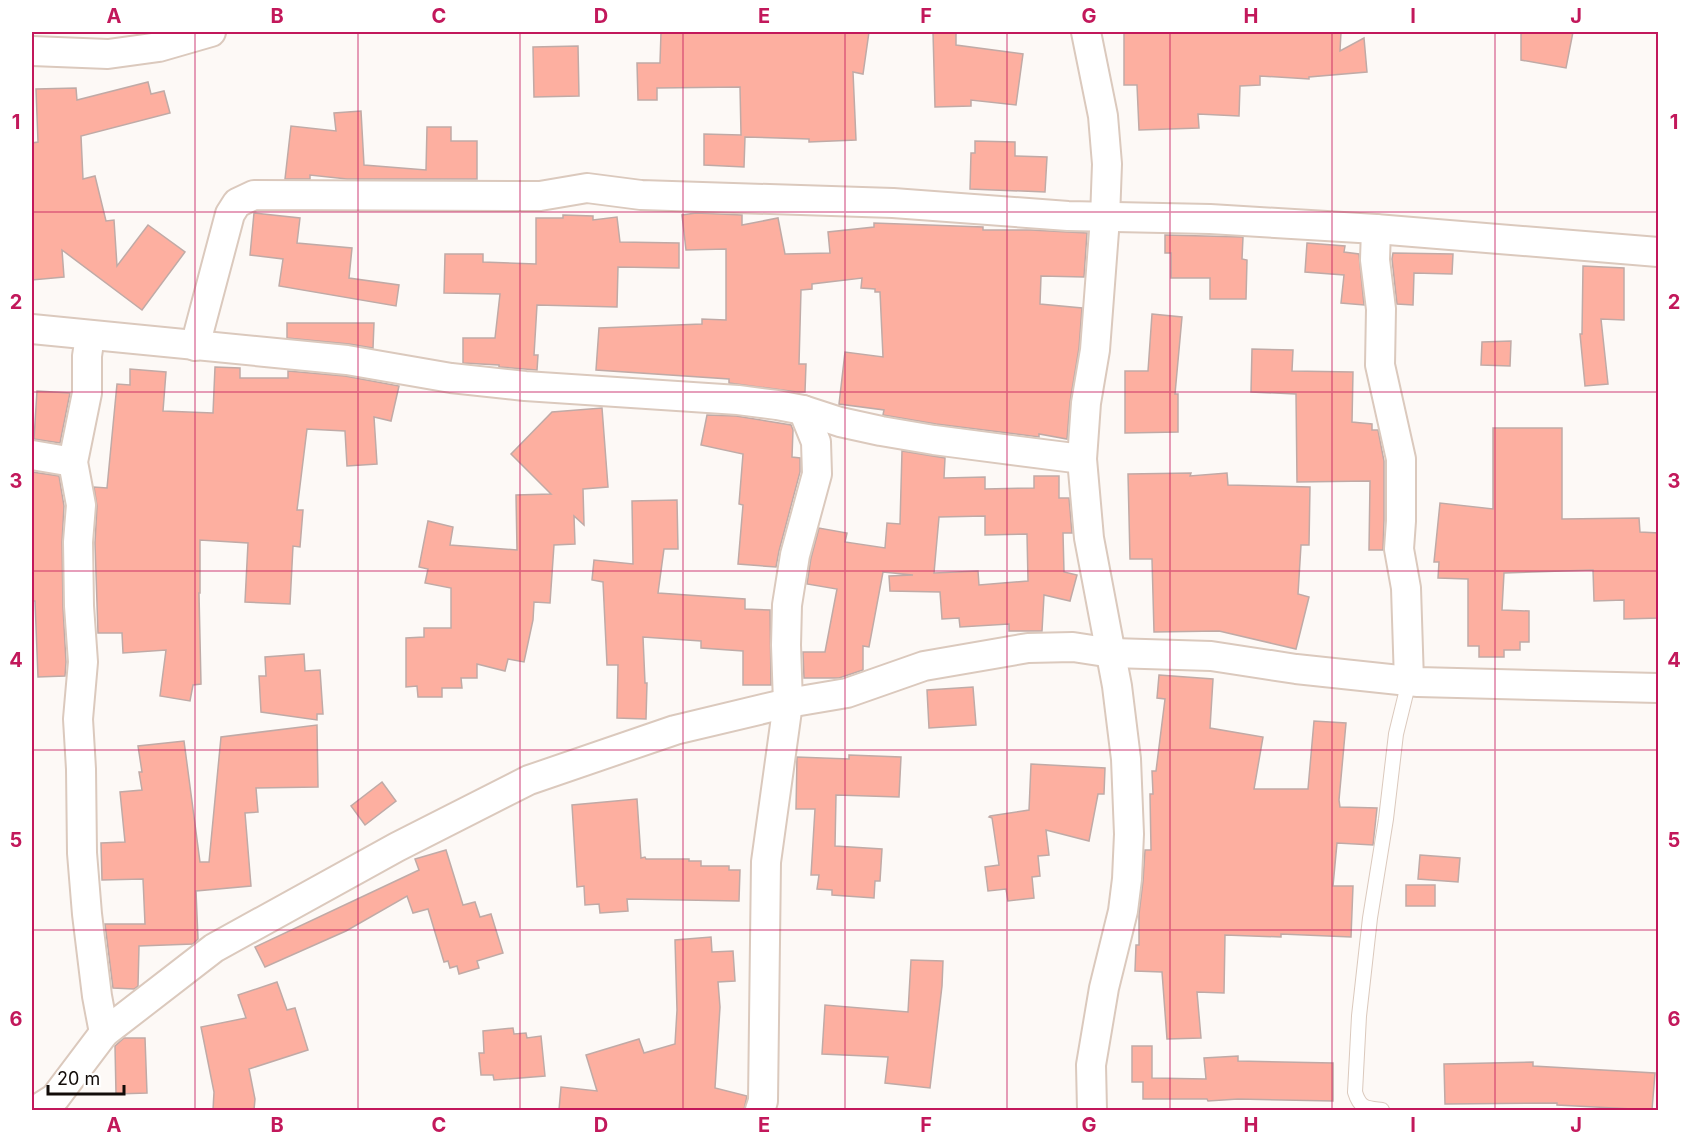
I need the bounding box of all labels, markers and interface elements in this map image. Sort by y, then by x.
text: A [107,4,122,28]
text: B [270,4,284,28]
text: C [432,4,446,28]
text: D [594,4,608,28]
text: E [758,4,770,28]
text: F [920,4,932,28]
text: G [1081,4,1097,28]
text: H [1244,4,1258,28]
text: I [1410,4,1416,28]
text: J [1570,4,1582,28]
text: 1 [12,110,20,134]
text: 1 [1670,110,1678,134]
text: 2 [10,290,22,314]
text: 2 [1668,290,1680,314]
text: 3 [10,469,22,493]
text: 3 [1668,469,1680,493]
text: 4 [9,648,23,672]
text: 4 [1667,648,1681,672]
text: 5 [10,828,22,852]
text: 5 [1668,828,1680,852]
text: 6 [10,1007,23,1031]
text: 6 [1668,1007,1681,1031]
scale bar [48,1058,124,1096]
text: 20 m [57,1068,100,1089]
text: A [107,1113,122,1137]
text: B [270,1113,284,1137]
text: C [432,1113,446,1137]
text: D [594,1113,608,1137]
text: E [758,1113,770,1137]
text: F [920,1113,932,1137]
text: G [1081,1113,1097,1137]
text: H [1244,1113,1258,1137]
text: I [1410,1113,1416,1137]
text: J [1570,1113,1582,1137]

